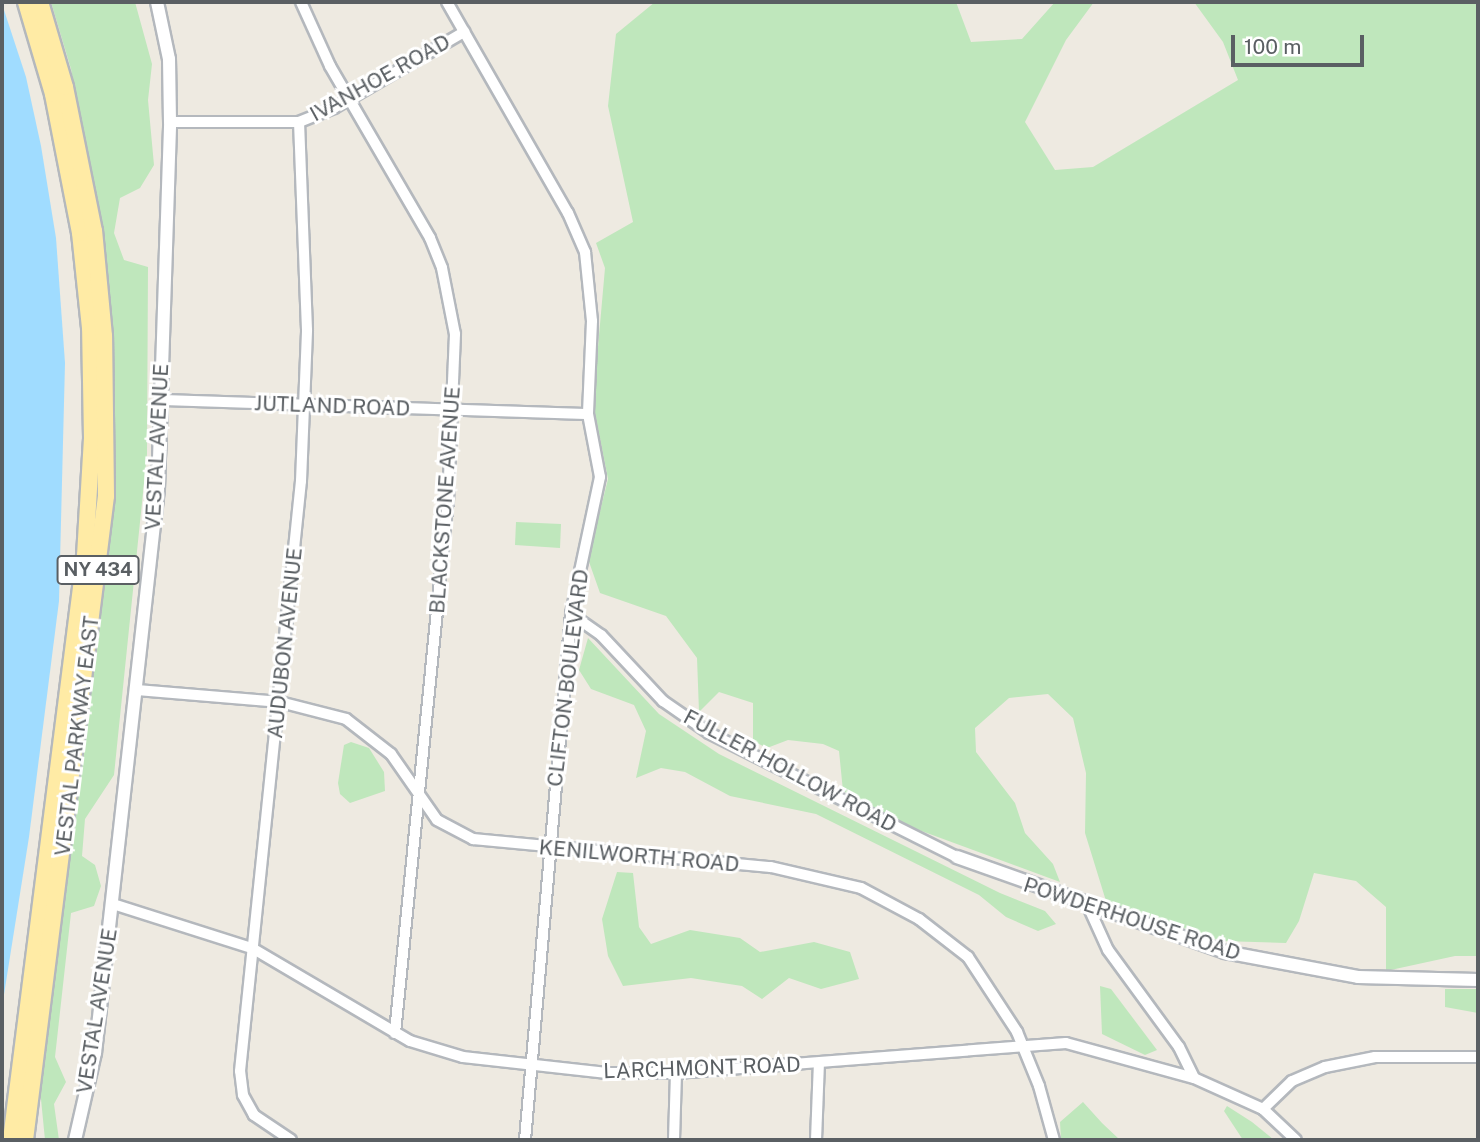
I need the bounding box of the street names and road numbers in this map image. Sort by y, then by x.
street label: IVANHOE ROAD [306,29,454,127]
street label: VESTAL AVENUE [140,363,174,531]
street label: BLACKSTONE AVENUE [424,386,466,614]
street label: JUTLAND ROAD [253,391,411,421]
street label: AUDUBON AVENUE [262,546,308,740]
road number: NY 434 [56,554,140,586]
street label: CLIFTON BOULEVARD [542,568,594,788]
street label: VESTAL PARKWAY EAST [50,614,104,858]
street label: FULLER HOLLOW ROAD [679,704,901,838]
street label: KENILWORTH ROAD [538,835,740,877]
street label: POWDERHOUSE ROAD [1020,872,1244,966]
street label: VESTAL AVENUE [71,927,123,1095]
street label: LARCHMONT ROAD [603,1052,801,1084]

